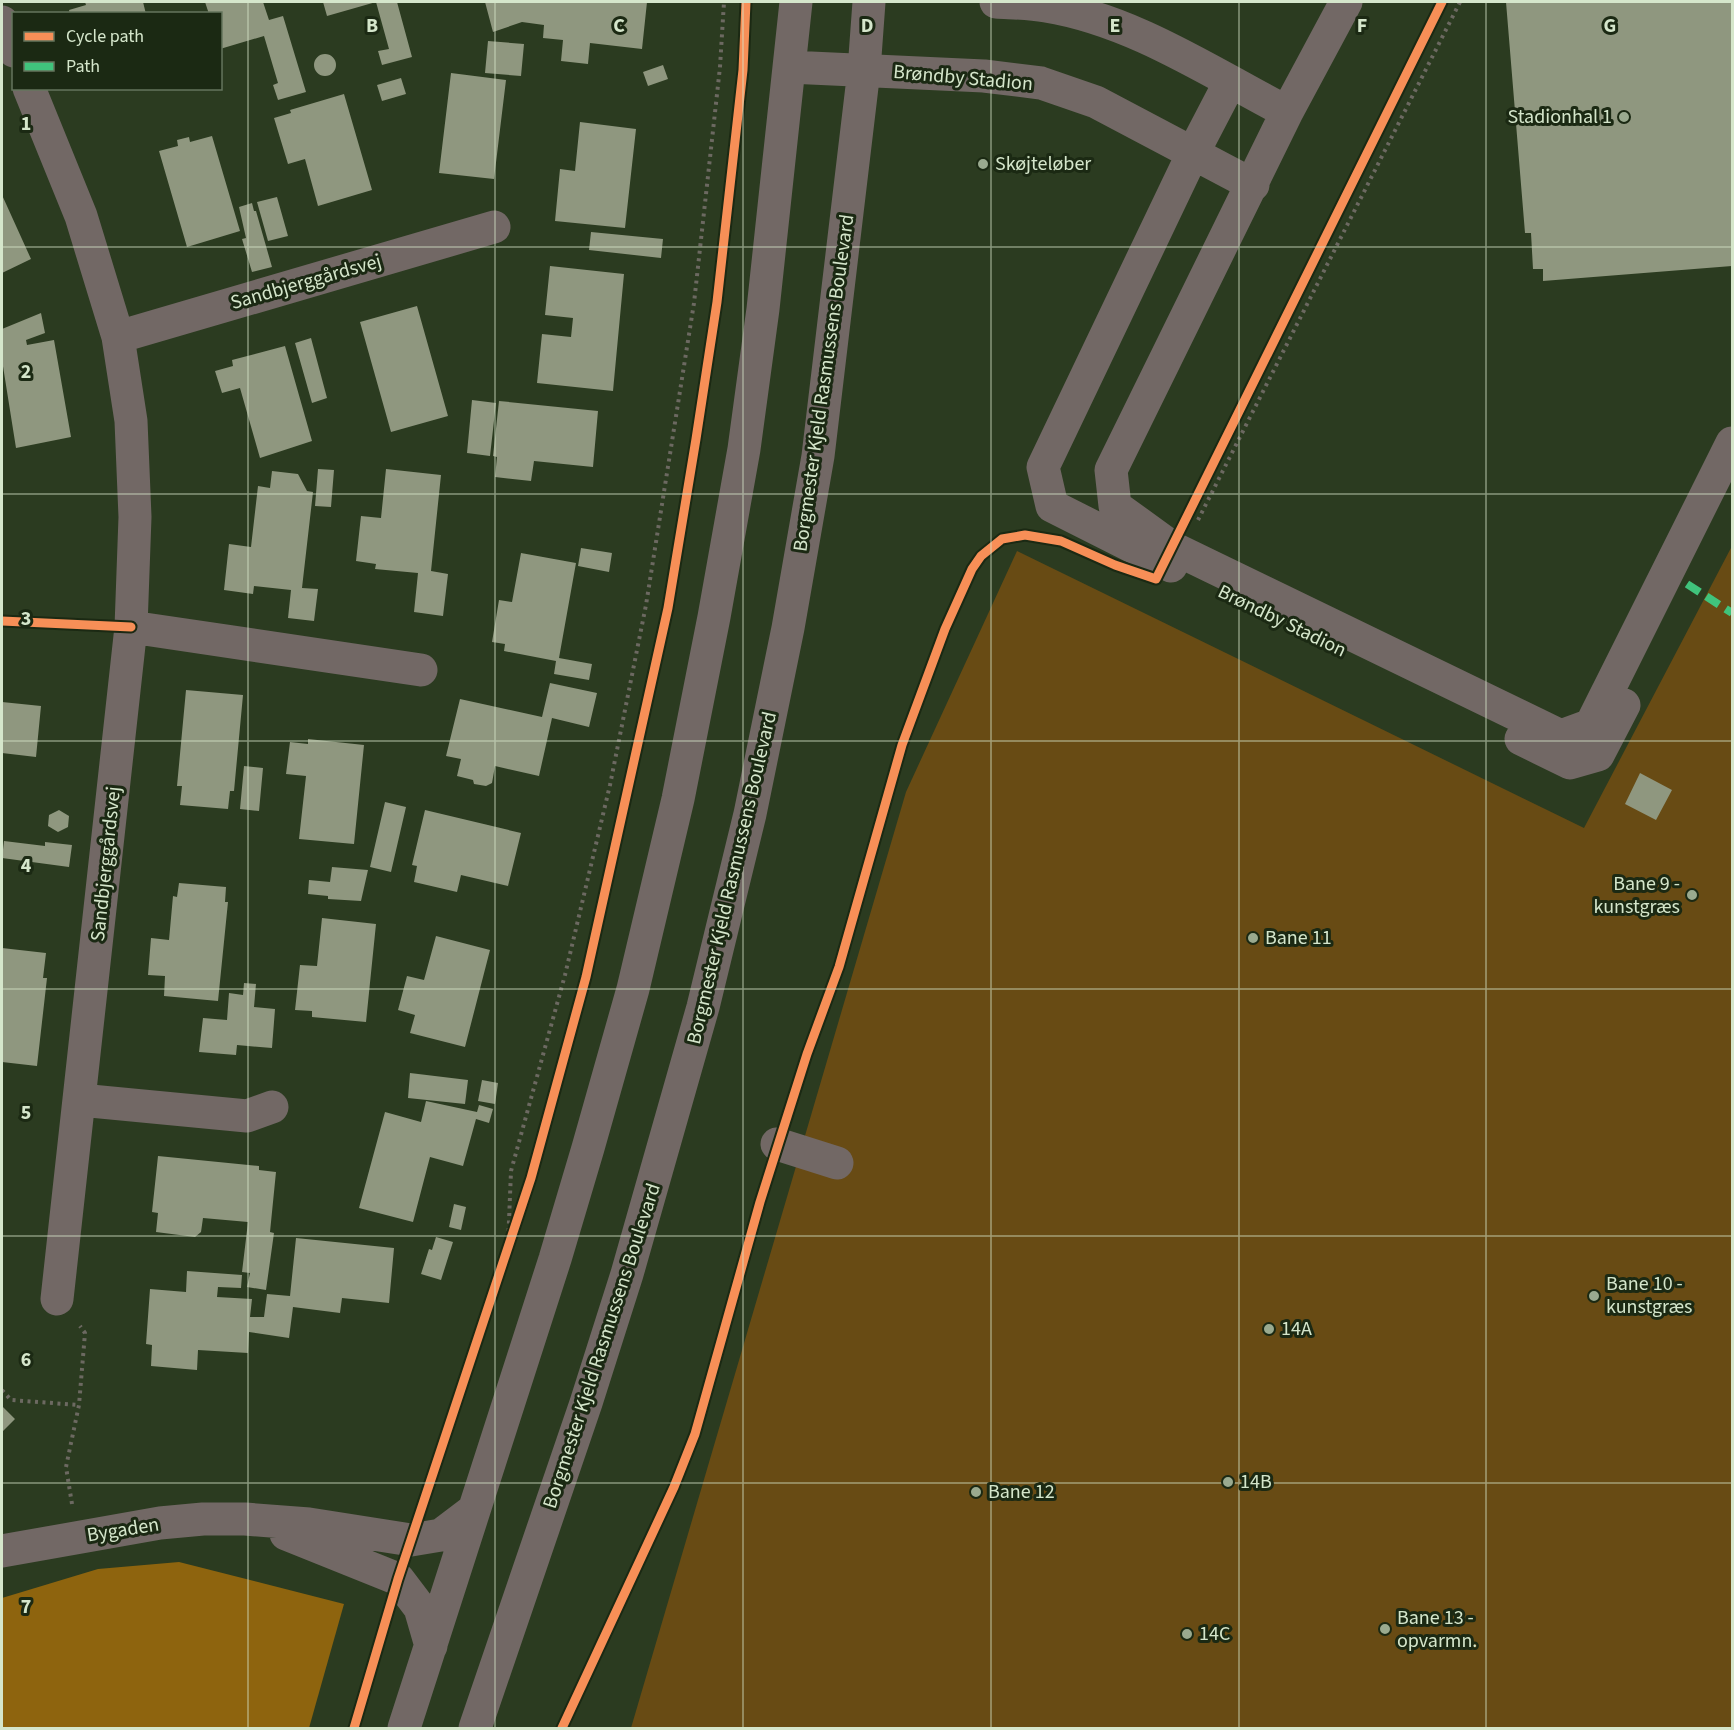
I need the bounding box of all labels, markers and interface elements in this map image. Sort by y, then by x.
legend [12,12,222,90]
text: B [366,12,378,40]
text: C [613,12,625,40]
text: D [861,12,873,40]
text: E [1110,12,1120,40]
text: F [1357,12,1367,40]
text: G [1604,12,1616,40]
text: Cycle path [66,24,144,49]
text: Path [66,54,100,79]
street label: Brøndby Stadion [892,58,1034,98]
place label: Stadionhal 1 [1508,103,1612,131]
text: 1 [21,110,31,138]
marker: Stadionhal 1 [1617,110,1631,124]
place label: Skøjteløber [995,150,1091,178]
marker: Skøjteløber [976,157,990,171]
street label: Borgmester Kjeld Rasmussens Boulevard [786,213,862,553]
street label: Sandbjerggårdsvej [227,247,385,317]
text: 2 [21,358,31,386]
street label: Brøndby Stadion [1213,578,1351,664]
text: 3 [21,605,31,633]
street label: Borgmester Kjeld Rasmussens Boulevard [680,709,784,1047]
street label: Sandbjerggårdsvej [84,785,128,943]
text: 4 [21,852,32,880]
place label: Bane 9 - kunstgræs [1594,870,1680,921]
marker: Bane 9 - kunstgræs [1685,888,1699,902]
place label: Bane 11 [1265,924,1332,952]
marker: Bane 11 [1246,931,1260,945]
text: 5 [21,1099,31,1127]
street label: Borgmester Kjeld Rasmussens Boulevard [536,1180,668,1512]
place label: Bane 10 - kunstgræs [1606,1270,1692,1321]
marker: Bane 10 - kunstgræs [1587,1289,1601,1303]
place label: 14A [1281,1315,1312,1343]
marker: 14A [1262,1322,1276,1336]
text: 6 [21,1346,31,1374]
place label: 14B [1240,1468,1272,1496]
marker: 14B [1221,1475,1235,1489]
place label: Bane 12 [988,1478,1055,1506]
marker: Bane 12 [969,1485,983,1499]
street label: Bygaden [85,1510,161,1550]
text: 7 [21,1593,31,1621]
place label: Bane 13 - opvarmn. [1397,1604,1477,1655]
place label: 14C [1199,1620,1230,1648]
marker: Bane 13 - opvarmn. [1378,1622,1392,1636]
marker: 14C [1180,1627,1194,1641]

